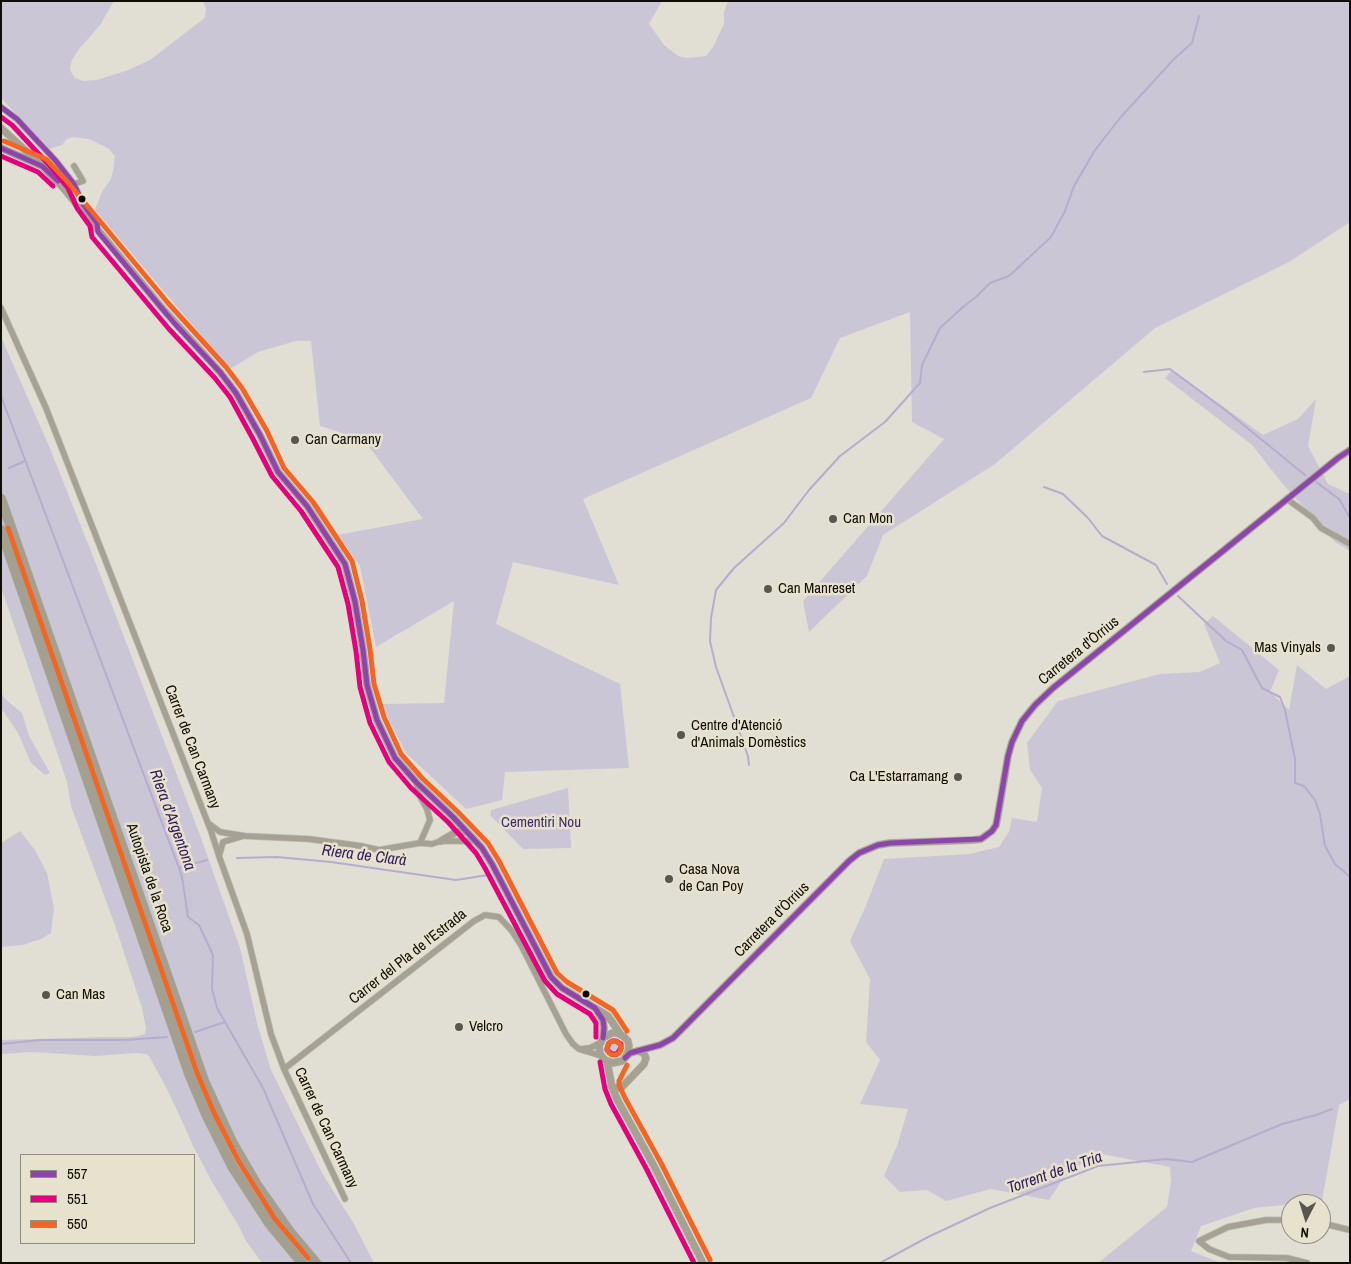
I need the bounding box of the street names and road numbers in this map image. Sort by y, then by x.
street label: Carretera d'Òrrius [1035,613,1123,689]
street label: Carrer de Can Carmany [160,683,224,811]
street label: Autopista de la Roca [122,821,176,935]
street label: Carretera d'Òrrius [731,879,813,961]
street label: Carrer del Pla de l'Estrada [346,906,470,1008]
street label: Carrer de Can Carmany [290,1065,362,1191]

